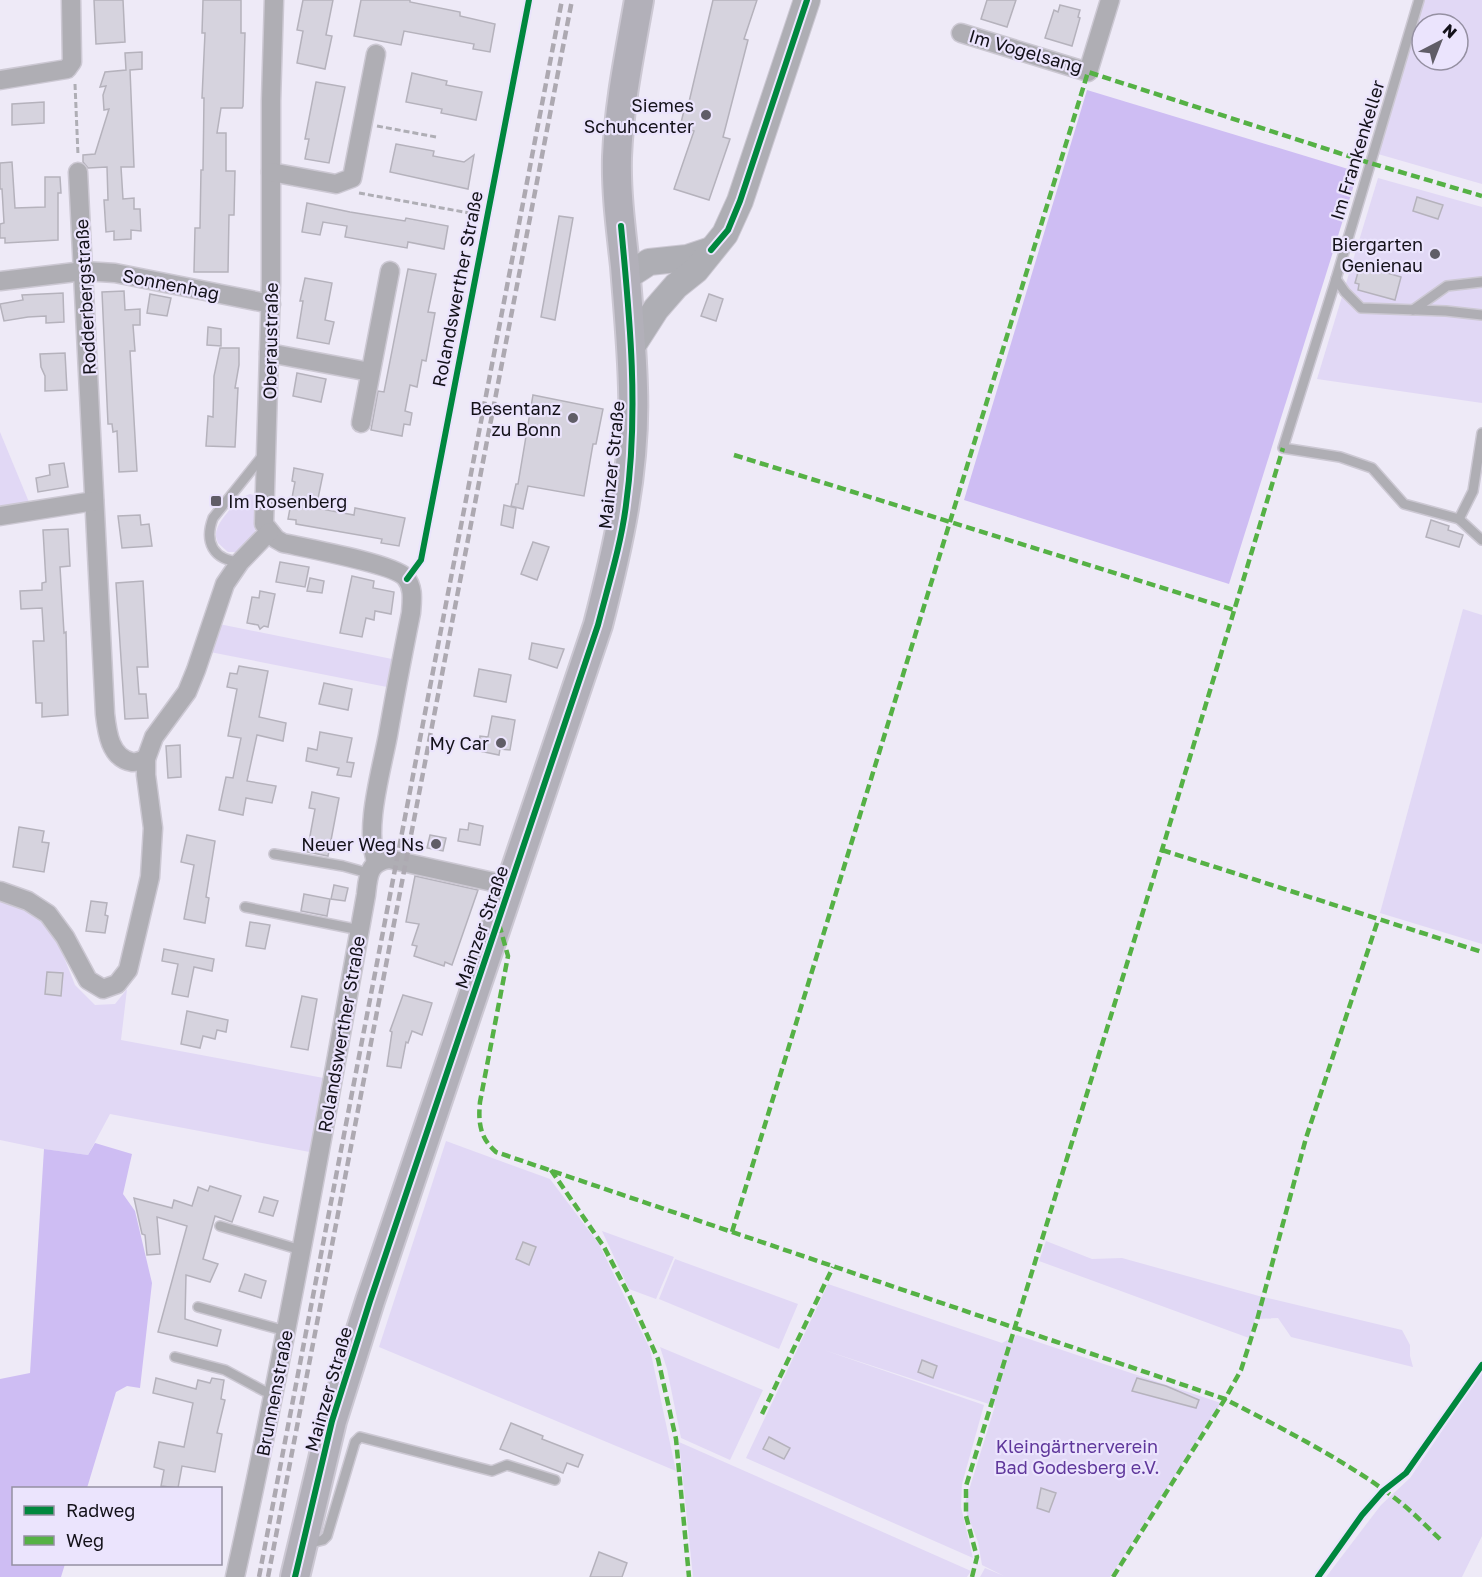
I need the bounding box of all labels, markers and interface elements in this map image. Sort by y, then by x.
north arrow [1410,12,1470,72]
text: N [1439,19,1461,42]
street label: Im Vogelsang [967,24,1085,78]
street label: Im Frankenkeller [1325,77,1389,223]
place label: Siemes Schuhcenter [584,94,694,137]
marker: Siemes Schuhcenter [699,108,713,122]
street label: Rolandswerther Straße [427,189,487,389]
street label: Rodderbergstraße [70,218,100,376]
place label: Biergarten Genienau [1332,233,1423,276]
marker: Biergarten Genienau [1428,247,1442,261]
street label: Sonnenhag [121,264,221,304]
street label: Oberaustraße [258,282,282,400]
place label: Besentanz zu Bonn [470,397,561,440]
street label: Mainzer Straße [593,400,629,530]
marker: Besentanz zu Bonn [566,411,580,425]
place label: Im Rosenberg [228,490,347,512]
marker: Im Rosenberg [209,494,223,508]
place label: My Car [430,732,489,754]
marker: My Car [494,736,508,750]
place label: Neuer Weg Ns [301,833,424,855]
marker: Neuer Weg Ns [429,837,443,851]
street label: Mainzer Straße [450,862,512,992]
street label: Rolandswerther Straße [313,934,369,1134]
street label: Mainzer Straße [300,1324,356,1454]
street label: Brunnenstraße [251,1328,297,1458]
park label: Kleingärtnerverein Bad Godesberg e.V. [994,1435,1160,1478]
legend [12,1487,222,1565]
text: Radweg [66,1499,135,1521]
text: Weg [66,1529,104,1551]

